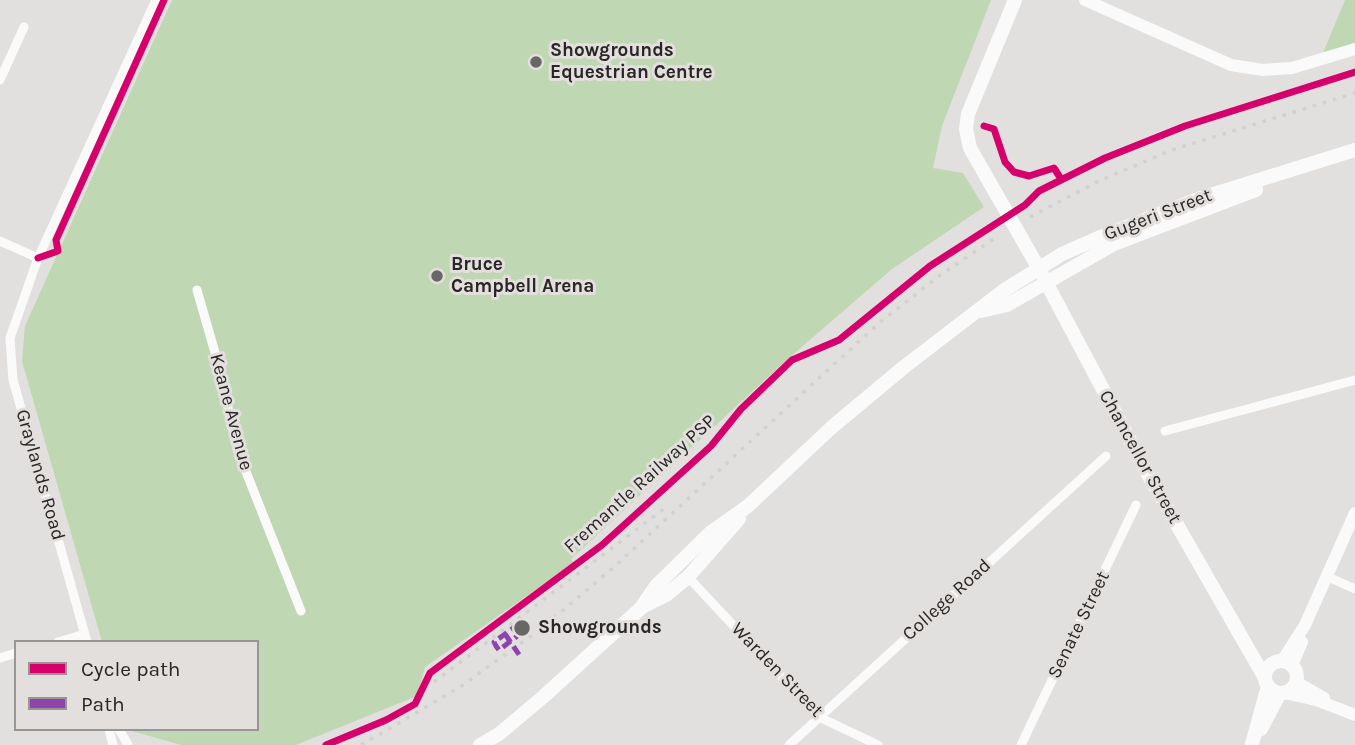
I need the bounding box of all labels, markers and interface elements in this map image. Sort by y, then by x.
place label: Showgrounds Equestrian Centre [550,40,713,84]
marker: Showgrounds Equestrian Centre [528,54,544,70]
street label: Gugeri Street [1101,184,1215,246]
place label: Bruce Campbell Arena [451,254,594,298]
marker: Bruce Campbell Arena [429,268,445,284]
street label: Keane Avenue [204,351,258,473]
street label: Chancellor Street [1094,386,1186,528]
street label: Graylands Road [10,407,70,543]
street label: Fremantle Railway PSP [559,410,721,558]
street label: College Road [898,554,996,646]
street label: Senate Street [1043,568,1115,682]
place label: Showgrounds [538,617,662,639]
marker: Showgrounds [512,618,532,638]
street label: Warden Street [726,618,828,722]
legend [14,640,259,731]
text: Cycle path [81,657,181,681]
text: Path [81,692,125,716]

